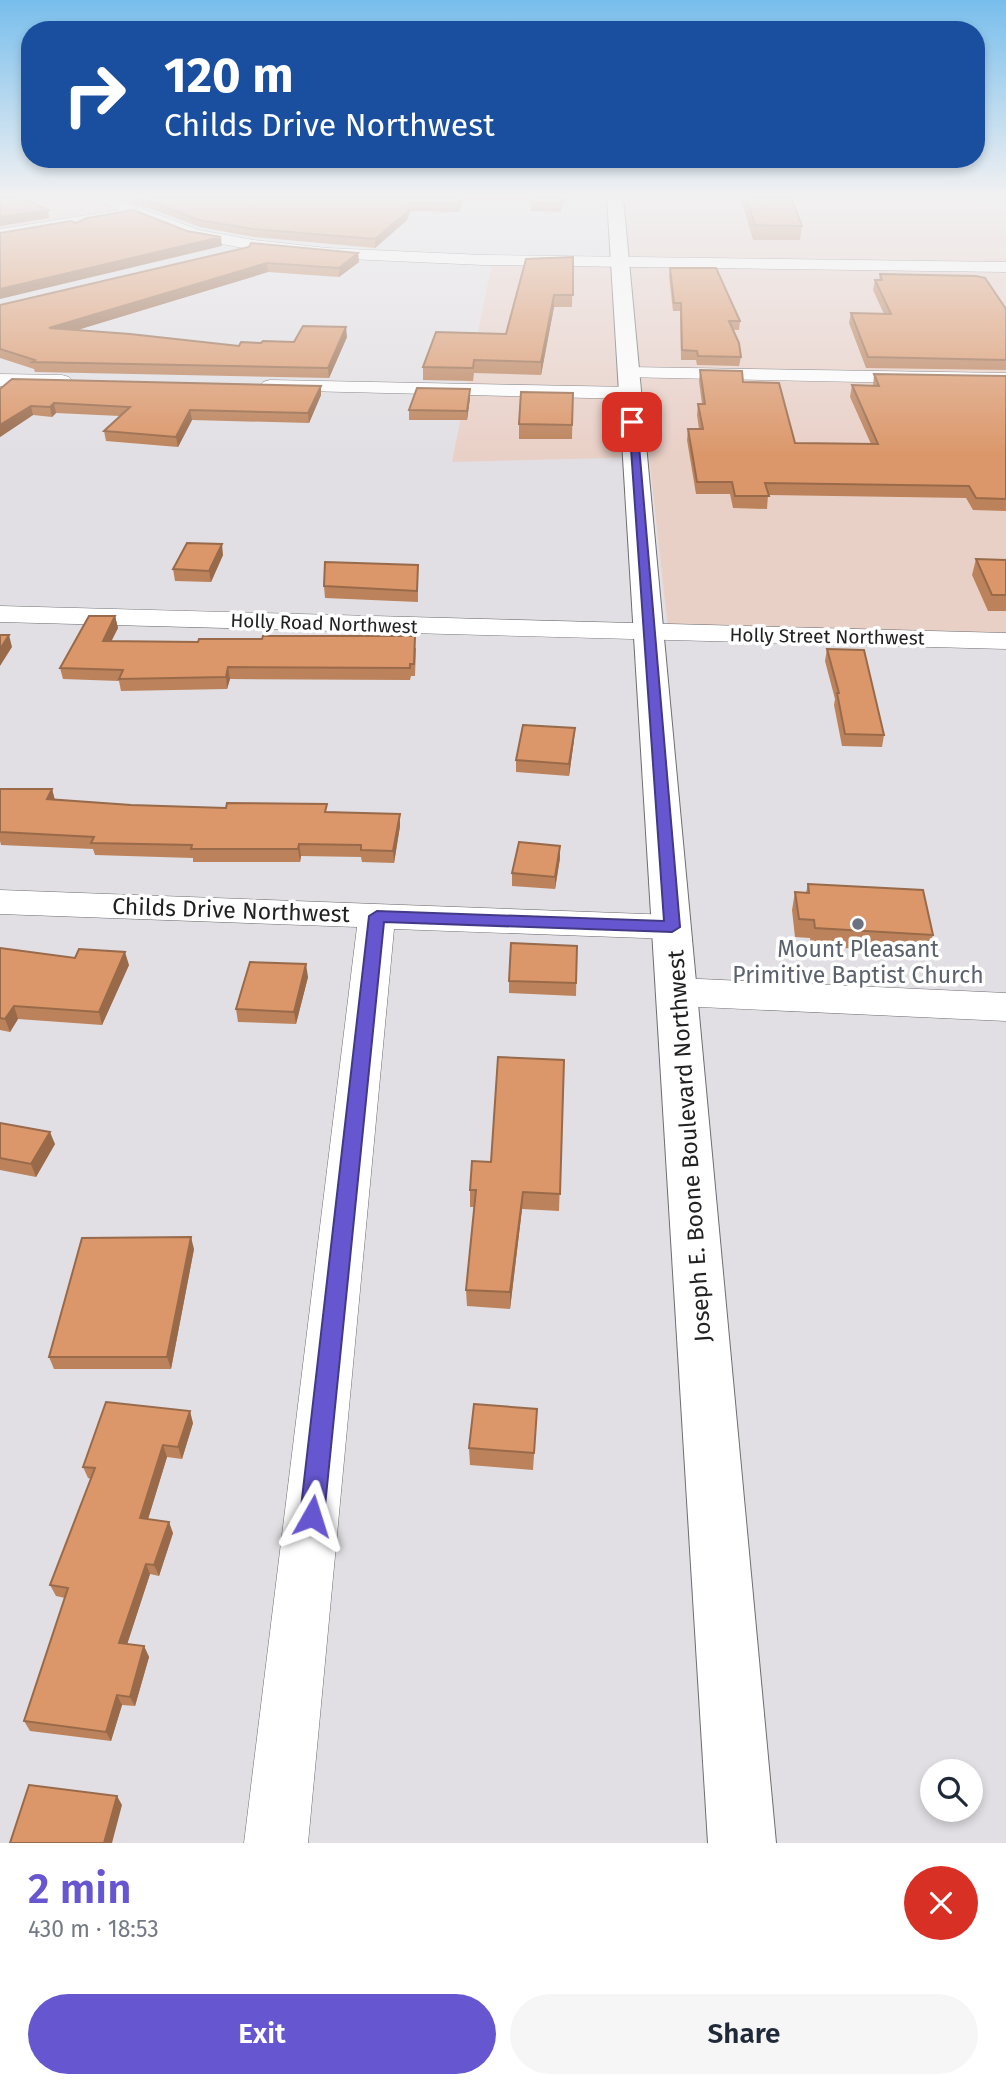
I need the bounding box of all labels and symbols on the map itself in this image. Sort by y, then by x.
pin [602,392,662,452]
street label: Holly Road Northwest [230,609,418,638]
street label: Holly Street Northwest [729,623,925,650]
street label: Childs Drive Northwest [112,892,351,928]
marker: Mount Pleasant Primitive Baptist Church [850,916,866,932]
place label: Mount Pleasant Primitive Baptist Church [732,935,984,989]
street label: Joseph E. Boone Boulevard Northwest [661,948,717,1343]
position arrow [275,1479,349,1553]

